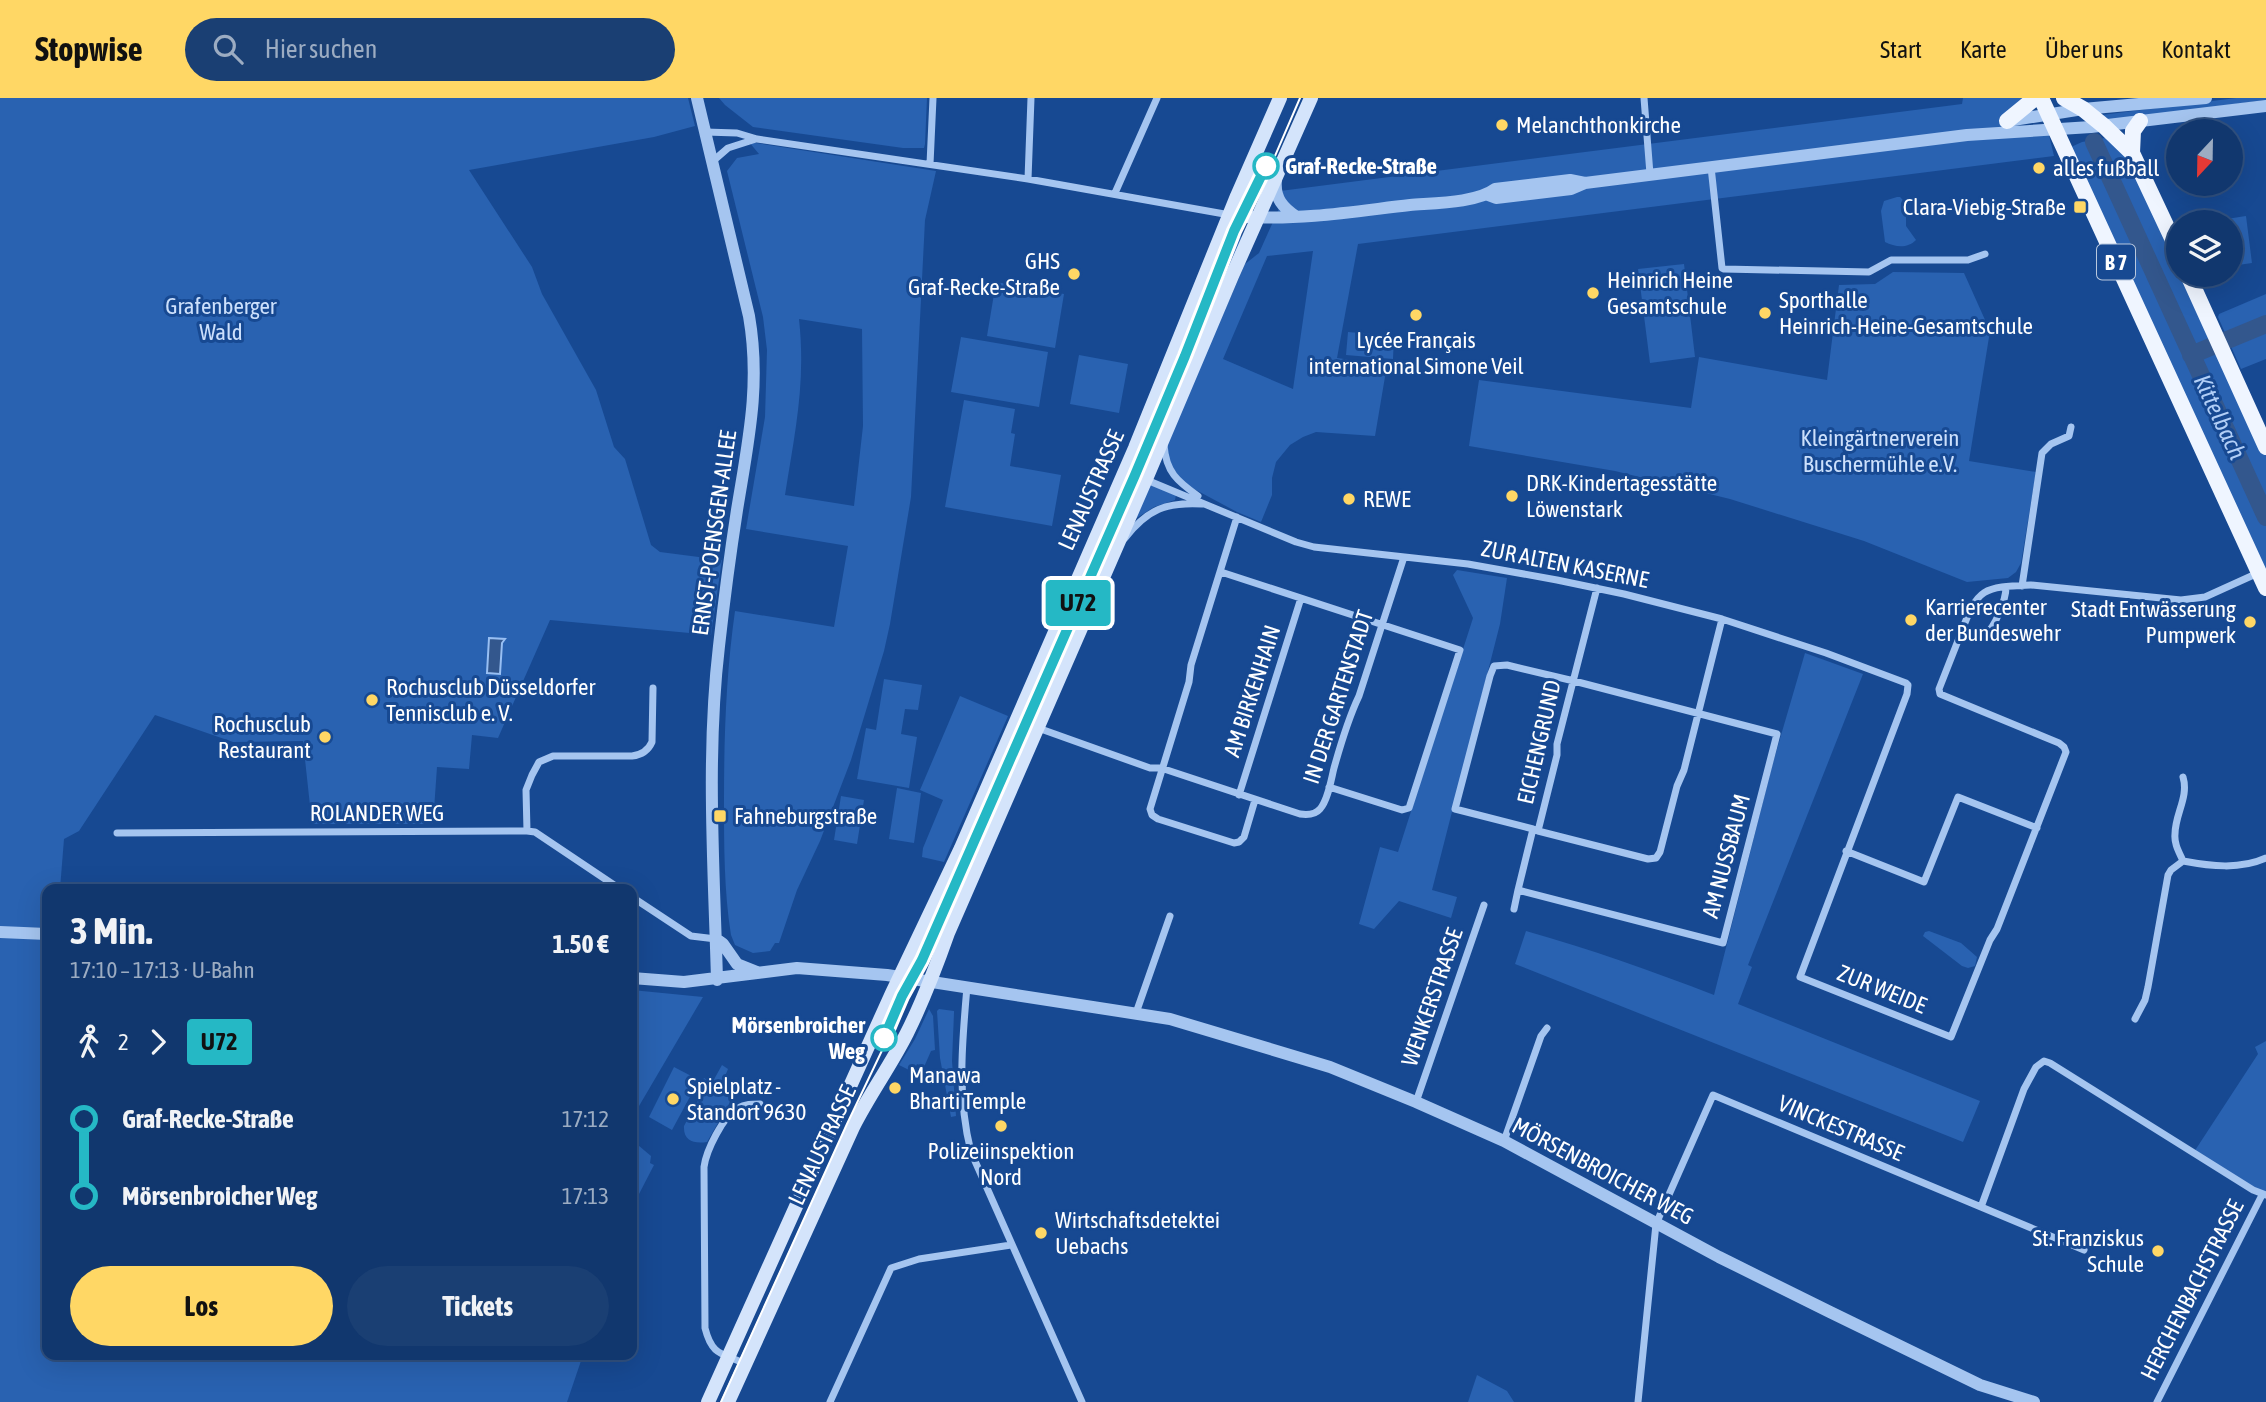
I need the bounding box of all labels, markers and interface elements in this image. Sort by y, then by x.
search box [185,18,675,81]
text: Stopwise [35,30,143,68]
icon: search [209,30,247,68]
text: Hier suchen [265,34,377,64]
text: Start [1880,36,1922,63]
text: Karte [1960,36,2007,63]
text: Über uns [2045,36,2123,63]
text: Kontakt [2161,36,2231,63]
place label: Melanchthonkirche [1516,112,1681,138]
marker: Melanchthonkirche [1494,117,1510,133]
north arrow [2166,119,2244,196]
map controls [2166,119,2243,287]
marker: Graf-Recke-Straße [1253,153,1279,179]
place label: Graf-Recke-Straße [1285,153,1437,179]
place label: alles fußball [2053,155,2159,181]
marker: alles fußball [2031,160,2047,176]
place label: Clara-Viebig-Straße [1903,194,2066,220]
marker: Clara-Viebig-Straße [2072,199,2088,215]
button: layers [2166,210,2243,287]
road number: B 7 [2097,244,2135,280]
place label: GHS Graf-Recke-Straße [908,248,1060,300]
marker: GHS Graf-Recke-Straße [1066,266,1082,282]
place label: Heinrich Heine Gesamtschule [1607,267,1733,319]
marker: Heinrich Heine Gesamtschule [1585,285,1601,301]
place label: Sporthalle Heinrich-Heine-Gesamtschule [1779,287,2033,339]
park label: Grafenberger Wald [165,293,278,345]
marker: Sporthalle Heinrich-Heine-Gesamtschule [1757,305,1773,321]
marker: Lycée Français international Simone Veil [1408,307,1424,323]
place label: Lycée Français international Simone Veil [1308,327,1524,379]
water label: Kittelbach [2189,371,2251,464]
park label: Kleingärtnerverein Buschermühle e.V. [1800,425,1960,477]
street label: LENAUSTRASSE [1053,426,1129,554]
street label: ERNST-POENSGEN-ALLEE [687,429,741,637]
place label: DRK-Kindertagesstätte Löwenstark [1526,470,1717,522]
place label: REWE [1363,486,1411,512]
marker: DRK-Kindertagesstätte Löwenstark [1504,488,1520,504]
marker: REWE [1341,491,1357,507]
street label: ZUR ALTEN KASERNE [1479,535,1651,593]
line badge: U72 [1038,580,1118,626]
text: U72 [1060,589,1096,616]
place label: Karrierecenter der Bundeswehr [1925,594,2062,646]
place label: Stadt Entwässerung Pumpwerk [2071,596,2236,648]
street label: IN DER GARTENSTADT [1298,607,1378,787]
marker: Karrierecenter der Bundeswehr [1903,612,1919,628]
marker: Stadt Entwässerung Pumpwerk [2242,614,2258,630]
street label: AM BIRKENHAIN [1218,622,1286,760]
place label: Rochusclub Düsseldorfer Tennisclub e. V. [386,674,597,726]
street label: EICHENGRUND [1512,677,1566,807]
marker: Rochusclub Düsseldorfer Tennisclub e. V. [364,692,380,708]
place label: Rochusclub Restaurant [213,711,311,763]
marker: Rochusclub Restaurant [317,729,333,745]
street label: AM NUSSBAUM [1697,791,1755,921]
street label: ROLANDER WEG [310,800,444,826]
place label: Fahneburgstraße [734,803,877,829]
marker: Fahneburgstraße [712,808,728,824]
text: 3 Min. [70,909,152,952]
street label: WENKERSTRASSE [1396,924,1468,1069]
text: 1.50 € [552,929,609,959]
text: 17:10 – 17:13 · U-Bahn [70,957,255,983]
street label: ZUR WEIDE [1834,959,1930,1019]
place label: Mörsenbroicher Weg [732,1012,866,1064]
icon: walk [70,1023,108,1061]
icon: forward [139,1023,177,1061]
marker: Mörsenbroicher Weg [871,1025,897,1051]
text: U72 [201,1028,238,1055]
text: 2 [118,1029,129,1055]
place label: Manawa Bharti Temple [909,1062,1026,1114]
place label: Spielplatz - Standort 9630 [687,1073,806,1125]
marker: Manawa Bharti Temple [887,1080,903,1096]
street label: LENAUSTRASSE [783,1081,861,1209]
street label: VINCKESTRASSE [1774,1090,1908,1166]
marker: Spielplatz - Standort 9630 [665,1091,681,1107]
text: Graf-Recke-Straße [122,1104,294,1134]
text: 17:12 [562,1106,609,1132]
street label: MÖRSENBROICHER WEG [1508,1112,1698,1230]
marker: Polizeiinspektion Nord [993,1118,1009,1134]
place label: Polizeiinspektion Nord [928,1138,1074,1190]
text: Mörsenbroicher Weg [122,1181,317,1211]
text: 17:13 [562,1183,609,1209]
street label: HERCHENBACHSTRASSE [2135,1195,2249,1385]
place label: Wirtschaftsdetektei Uebachs [1055,1207,1220,1259]
marker: Wirtschaftsdetektei Uebachs [1033,1225,1049,1241]
place label: St. Franziskus Schule [2032,1225,2144,1277]
marker: St. Franziskus Schule [2150,1243,2166,1259]
button: Los [70,1266,333,1346]
button: Tickets [347,1266,609,1346]

